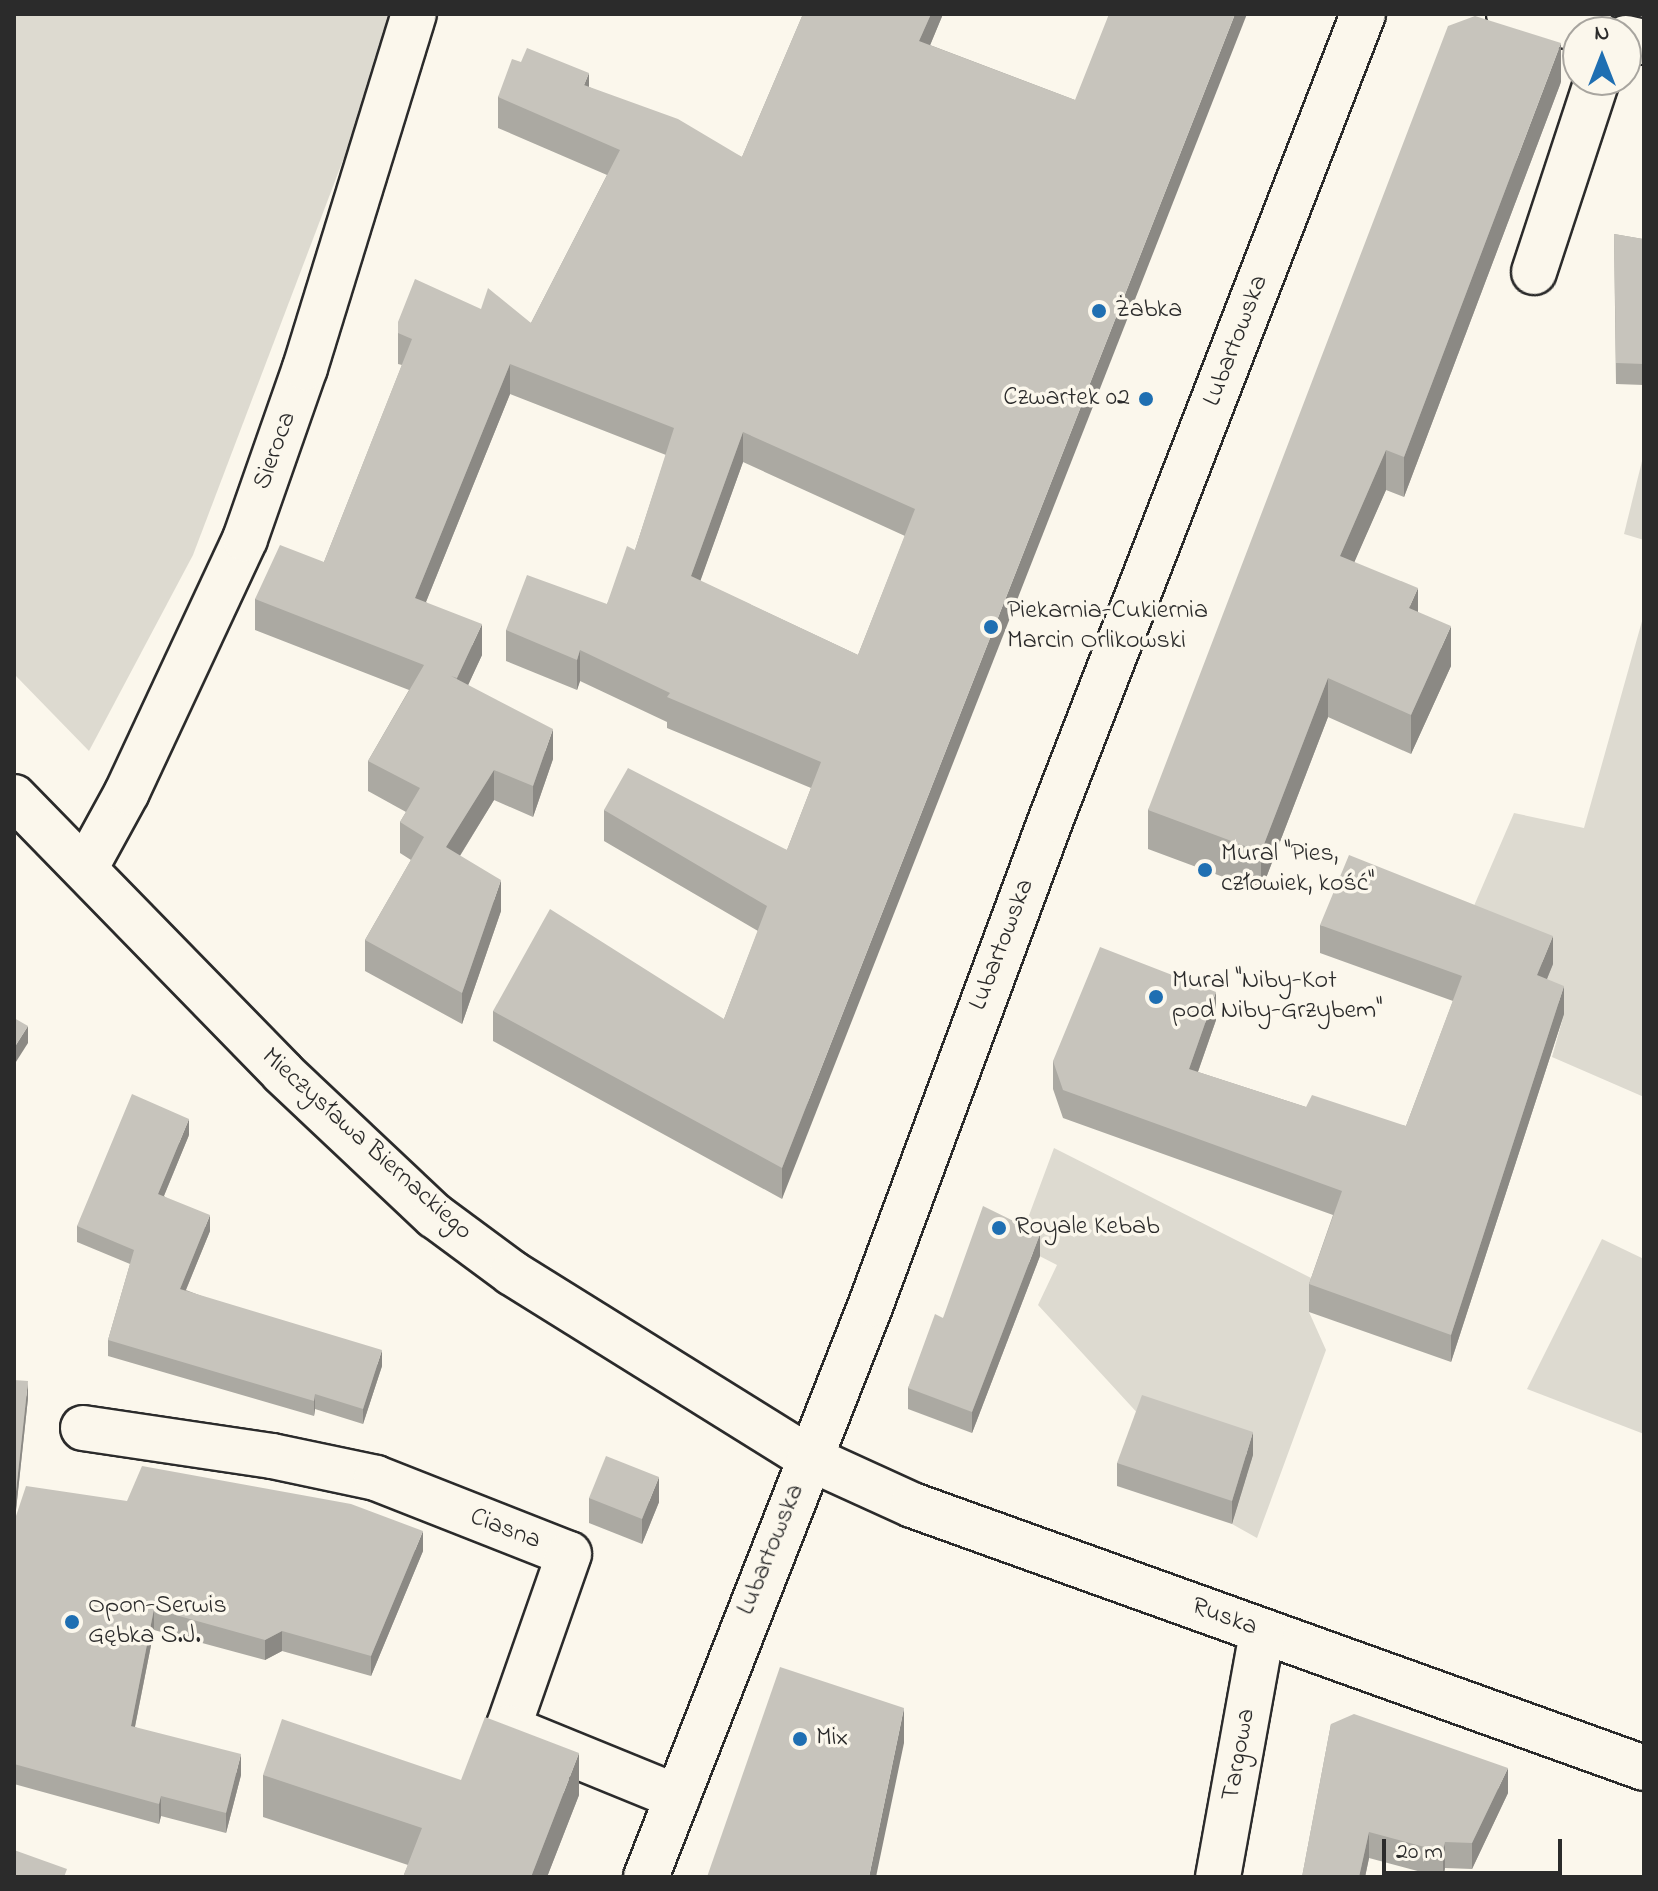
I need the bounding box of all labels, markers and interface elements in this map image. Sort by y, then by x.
north arrow [1562,16,1642,96]
text: N [1595,18,1609,50]
street label: Lubartowska [1198,271,1276,411]
place label: Żabka [1115,295,1182,327]
marker: Żabka [1090,302,1108,320]
place label: Czwartek 02 [1003,383,1130,415]
marker: Czwartek 02 [1137,390,1155,408]
street label: Sieroca [248,408,304,494]
place label: Piekarnia-Cukiernia Marcin Orlikowski [1007,596,1208,658]
marker: Piekarnia-Cukiernia Marcin Orlikowski [982,618,1000,636]
place label: Mural "Pies, człowiek, kość" [1221,839,1374,900]
marker: Mural "Pies, człowiek, kość" [1196,861,1214,879]
street label: Lubartowska [964,875,1042,1015]
place label: Mural "Niby-Kot pod Niby-Grzybem" [1172,966,1382,1028]
marker: Mural "Niby-Kot pod Niby-Grzybem" [1147,988,1165,1006]
street label: Mieczysława Biernackiego [254,1042,478,1248]
place label: Royale Kebab [1015,1212,1160,1244]
marker: Royale Kebab [990,1219,1008,1237]
street label: Lubartowska [732,1480,812,1620]
street label: Ciasna [465,1502,545,1558]
place label: Opon-Serwis Gębka S.J. [88,1591,227,1652]
street label: Ruska [1187,1592,1261,1644]
marker: Opon-Serwis Gębka S.J. [63,1613,81,1631]
street label: Targowa [1217,1706,1263,1804]
place label: Mix [816,1723,848,1755]
marker: Mix [791,1730,809,1748]
scale bar [1386,1823,1566,1873]
text: 20 m [1396,1835,1443,1870]

